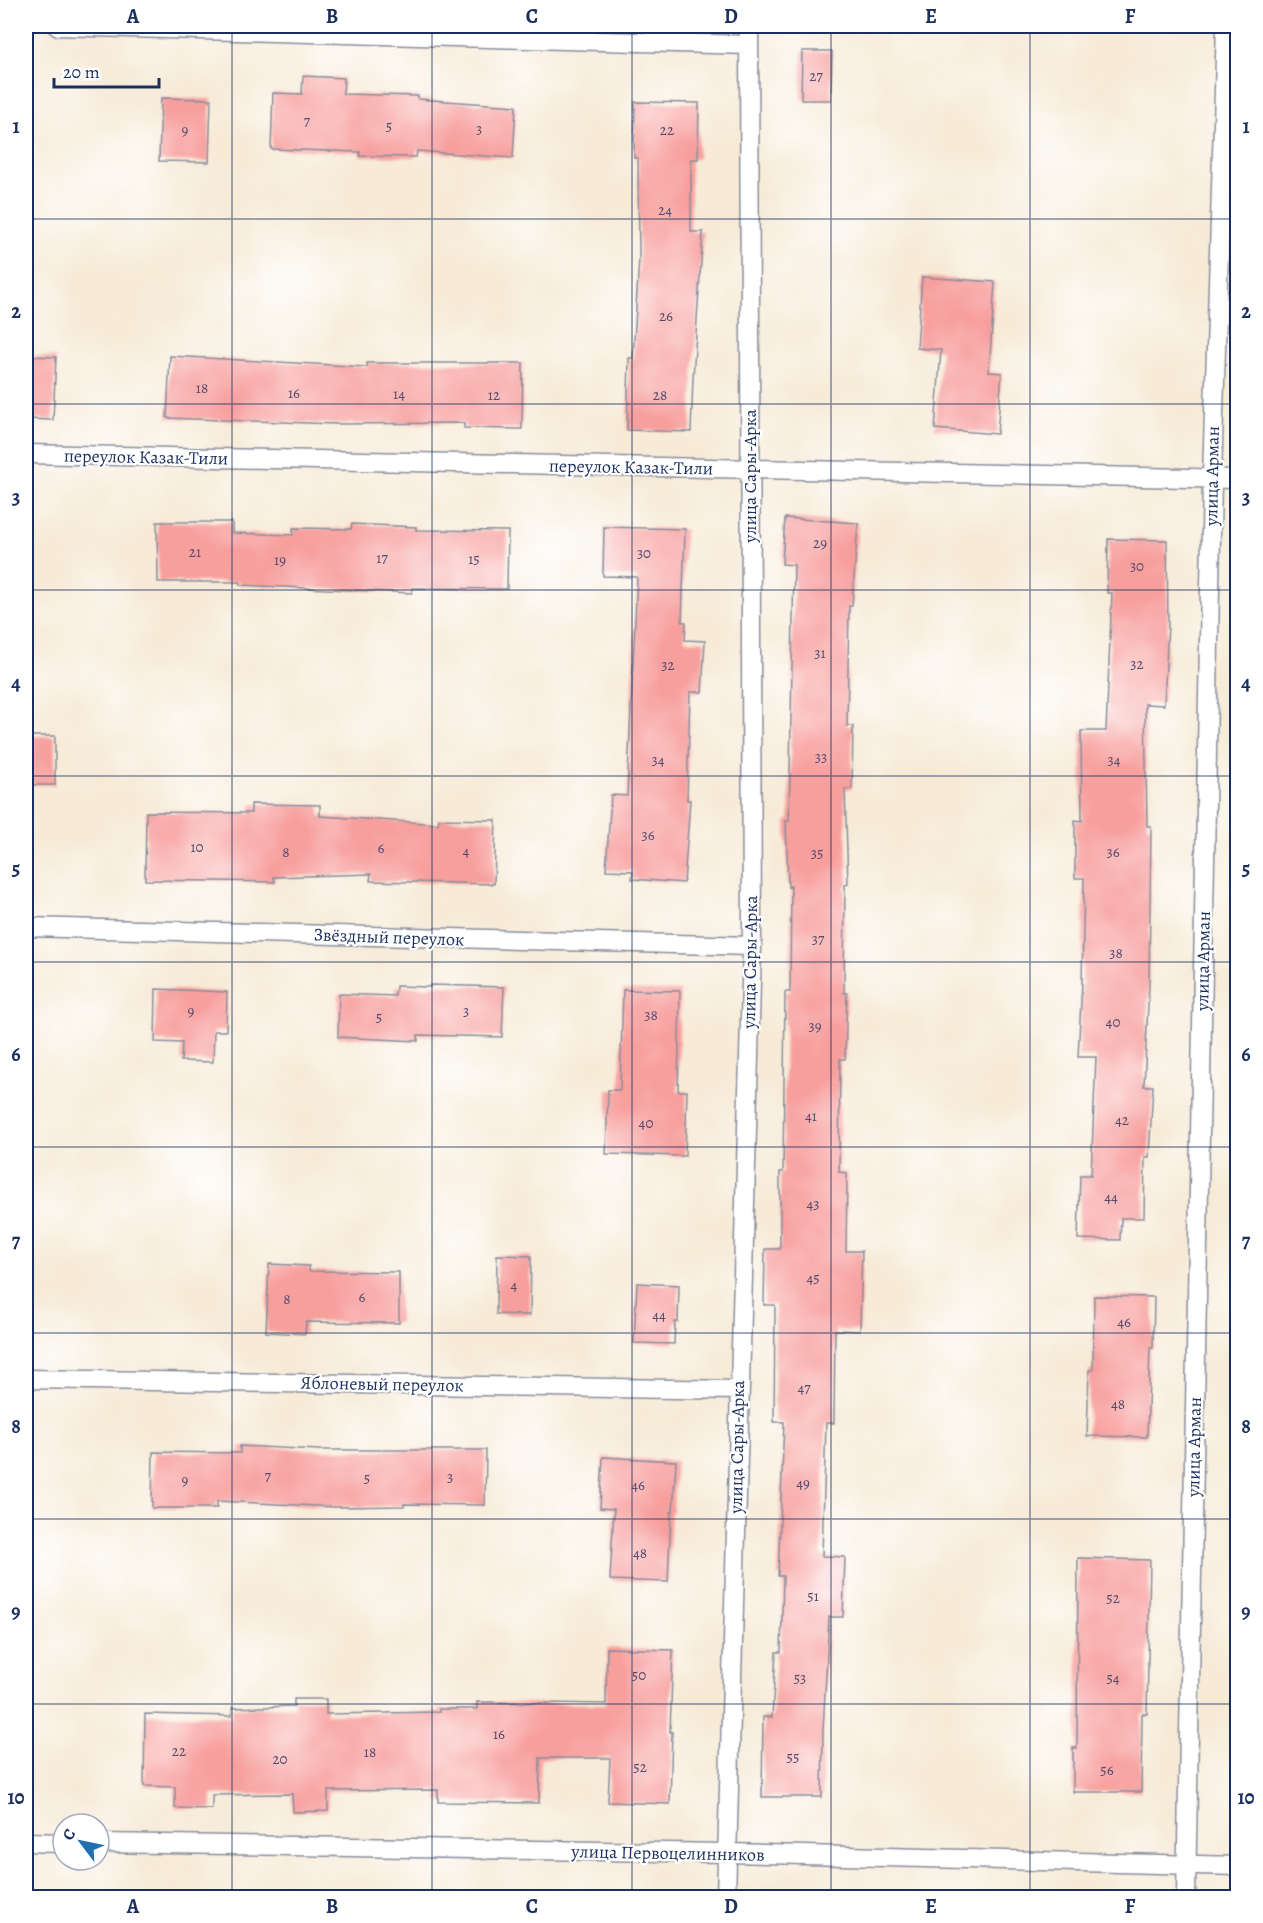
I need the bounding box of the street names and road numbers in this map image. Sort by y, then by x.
street label: улица Сары-Арка [738,409,762,544]
street label: улица Арман [1199,426,1225,527]
street label: переулок Казак-Тили [64,444,228,470]
street label: переулок Казак-Тили [549,454,713,480]
street label: улица Сары-Арка [737,894,763,1030]
street label: улица Арман [1190,911,1216,1012]
street label: Звёздный переулок [313,922,465,952]
street label: Яблоневый переулок [300,1371,464,1397]
street label: улица Сары-Арка [724,1379,750,1515]
street label: улица Арман [1181,1397,1207,1498]
street label: улица Первоцелинников [570,1839,765,1867]

